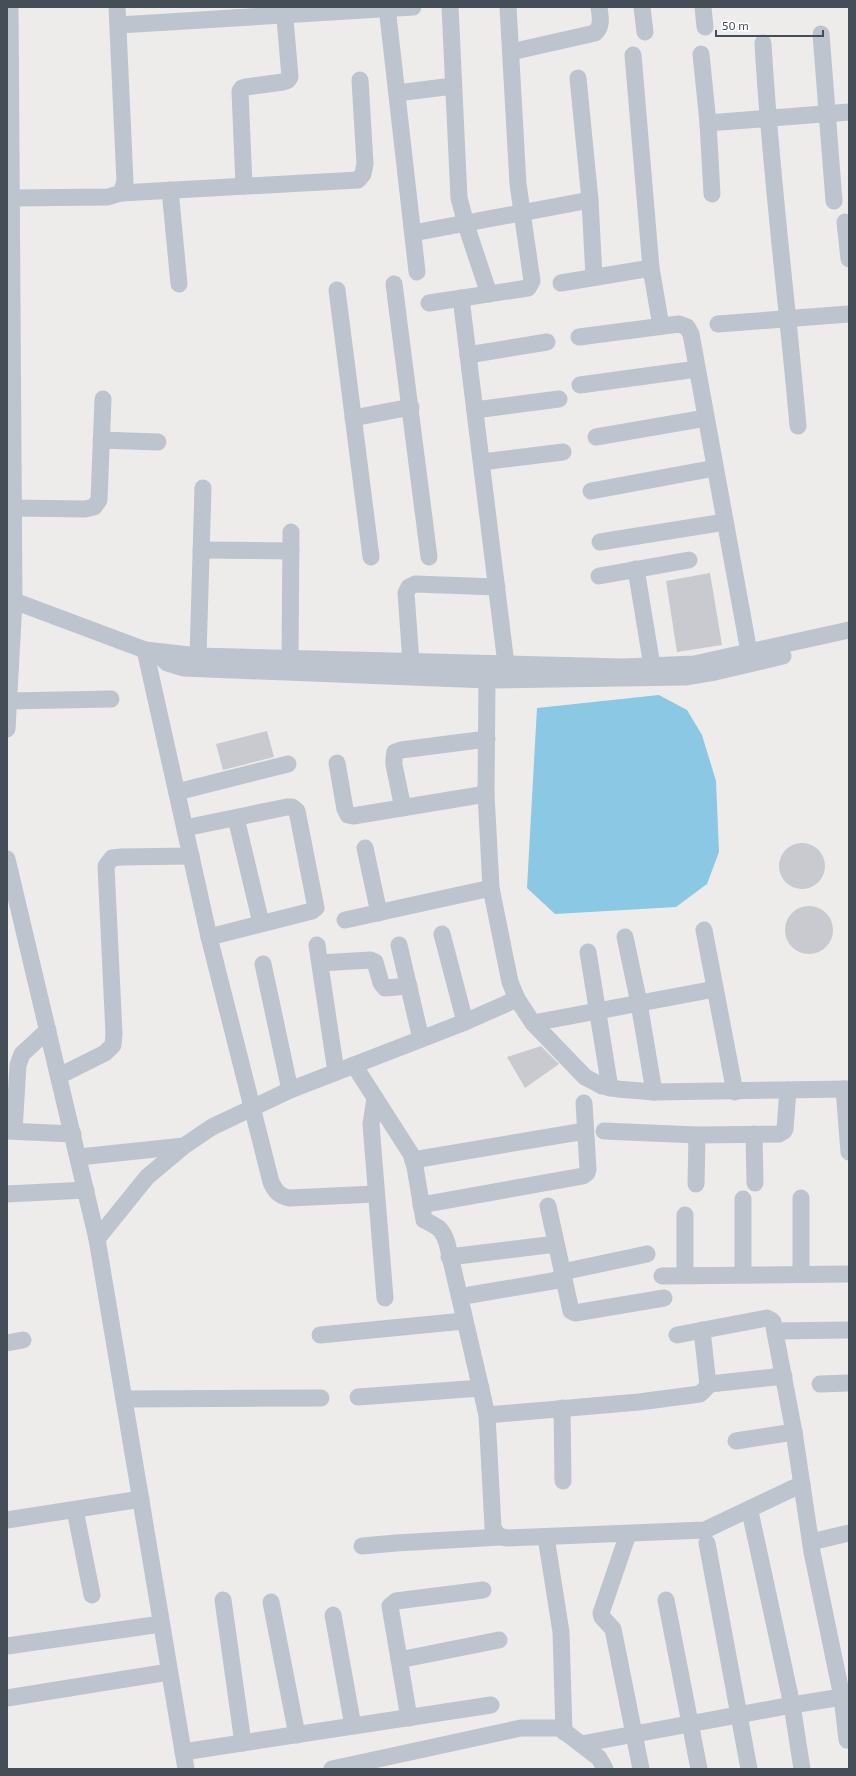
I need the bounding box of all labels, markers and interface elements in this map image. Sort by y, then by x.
scale bar [716,12,823,38]
text: 50 m [722,18,749,32]

